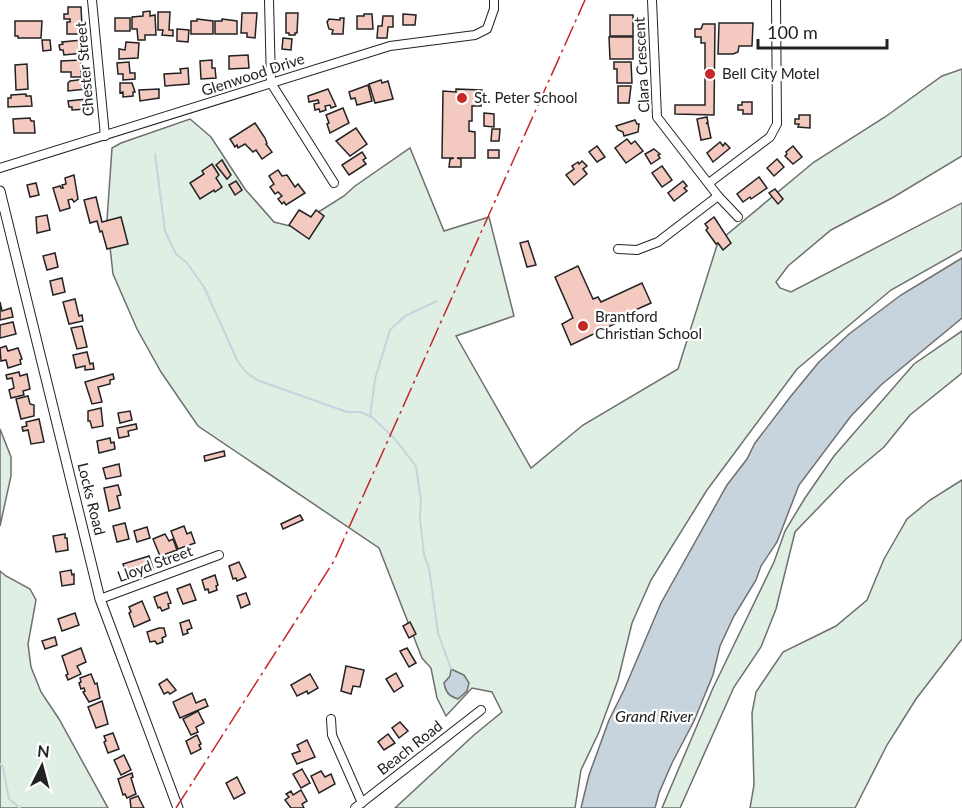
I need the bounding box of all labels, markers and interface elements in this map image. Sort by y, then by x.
scale bar [758,12,887,50]
street label: Clara Crescent [629,16,652,113]
street label: Chester Street [71,21,97,117]
text: 100 m [767,21,818,43]
street label: Glenwood Drive [199,49,307,99]
place label: Bell City Motel [722,64,820,82]
marker: Bell City Motel [703,67,717,81]
place label: St. Peter School [474,88,577,106]
marker: St. Peter School [455,91,469,105]
place label: Brantford Christian School [595,307,702,342]
marker: Brantford Christian School [576,319,590,333]
street label: Locks Road [74,461,110,537]
street label: Lloyd Street [115,541,195,585]
water label: Grand River [615,706,694,725]
street label: Beach Road [373,716,446,778]
north arrow [12,736,72,796]
text: N [36,740,51,761]

